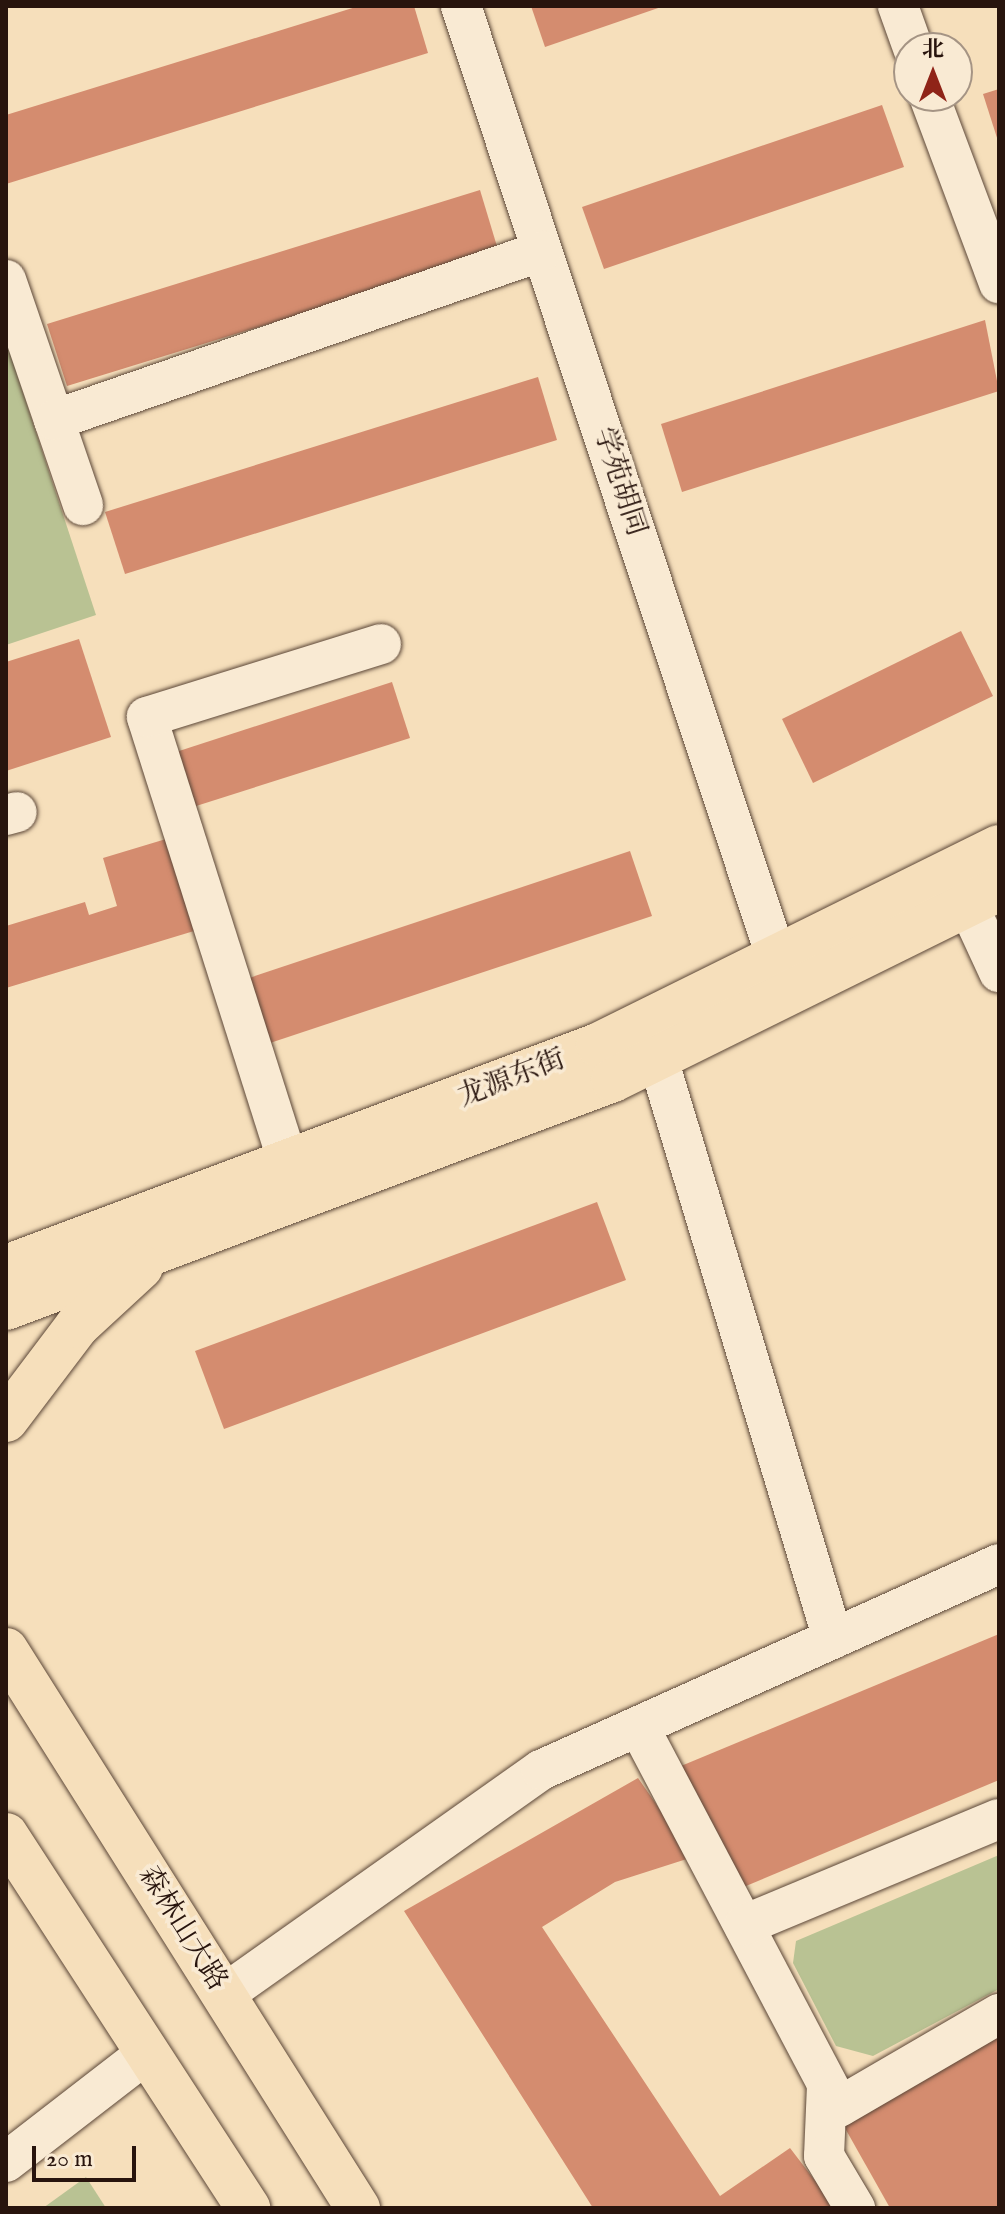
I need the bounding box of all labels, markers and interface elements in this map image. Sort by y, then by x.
north arrow [893,32,973,112]
text: 北 [922,36,944,64]
street label: 学苑胡同 [586,424,652,540]
street label: 龙源东街 [454,1043,570,1115]
street label: 森林山大路 [131,1861,233,1997]
scale bar [36,2130,140,2180]
text: 20 m [46,2144,93,2175]

